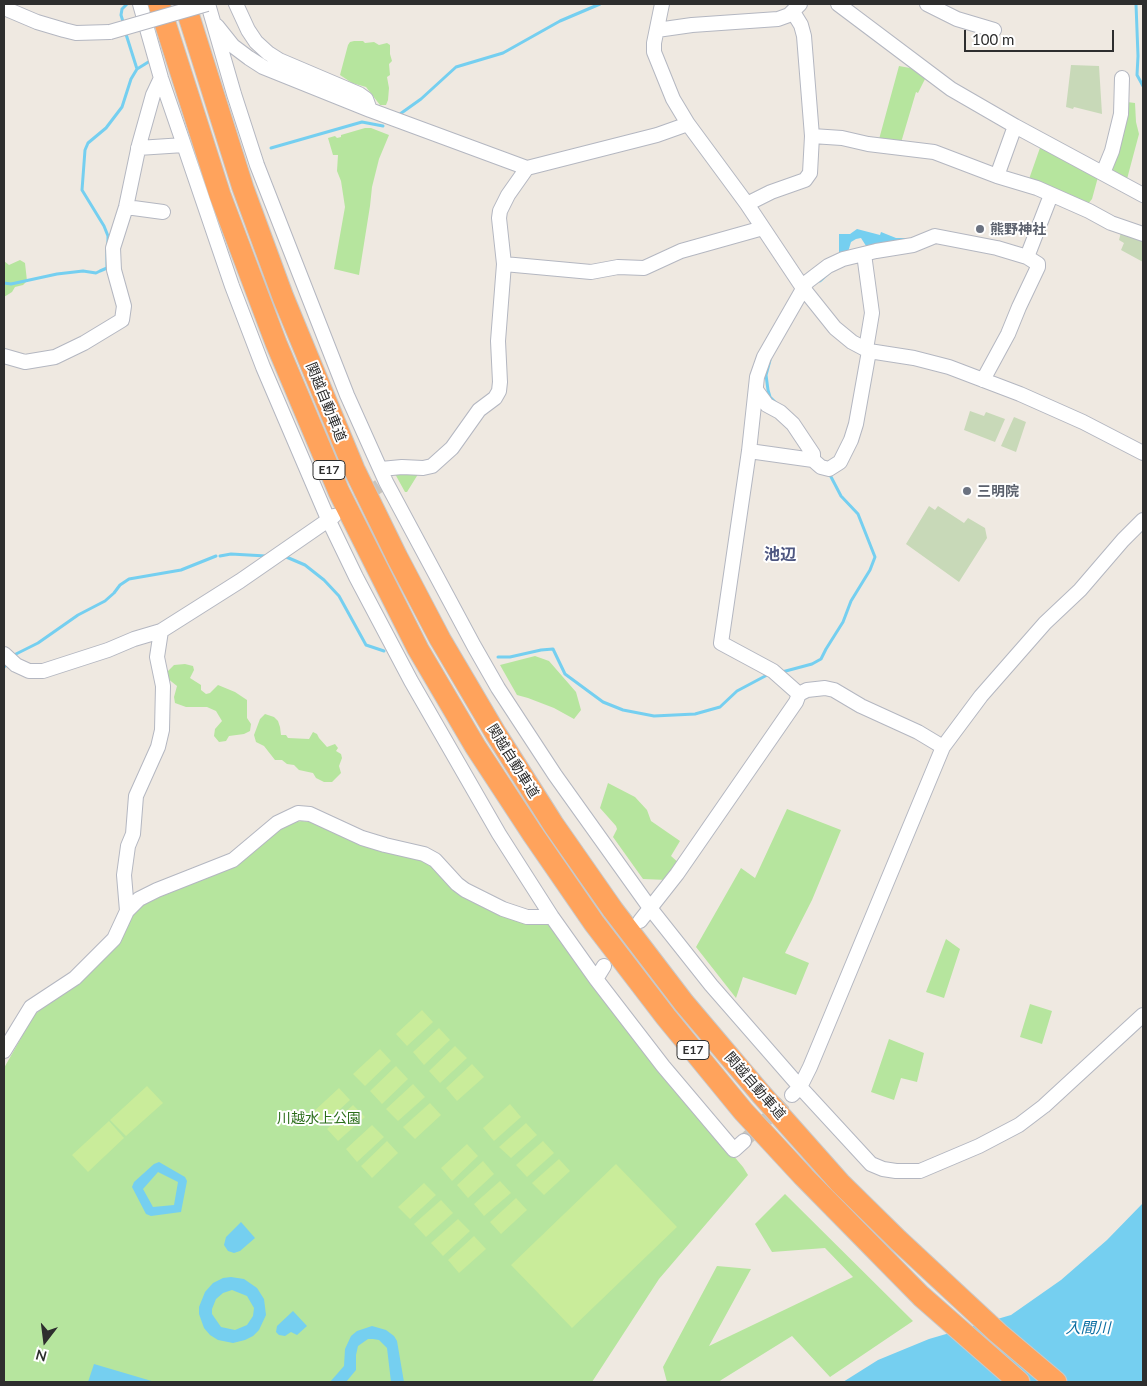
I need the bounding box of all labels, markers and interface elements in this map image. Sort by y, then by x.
scale bar [967,20,1117,52]
text: 100 m [972,30,1014,48]
place label: 熊野神社 [990,221,1046,237]
marker: 熊野神社 [974,223,986,235]
street label: 関越自動車道 [302,360,350,444]
road number: E17 [313,460,345,480]
place label: 三明院 [977,483,1019,499]
marker: 三明院 [961,485,973,497]
district label: 池辺 [764,545,796,565]
street label: 関越自動車道 [484,721,542,801]
road number: E17 [677,1040,709,1060]
street label: 関越自動車道 [721,1049,789,1123]
park label: 川越水上公園 [277,1110,361,1126]
north arrow [20,1316,70,1366]
water label: 入間川 [1066,1319,1110,1337]
text: N [34,1346,48,1366]

